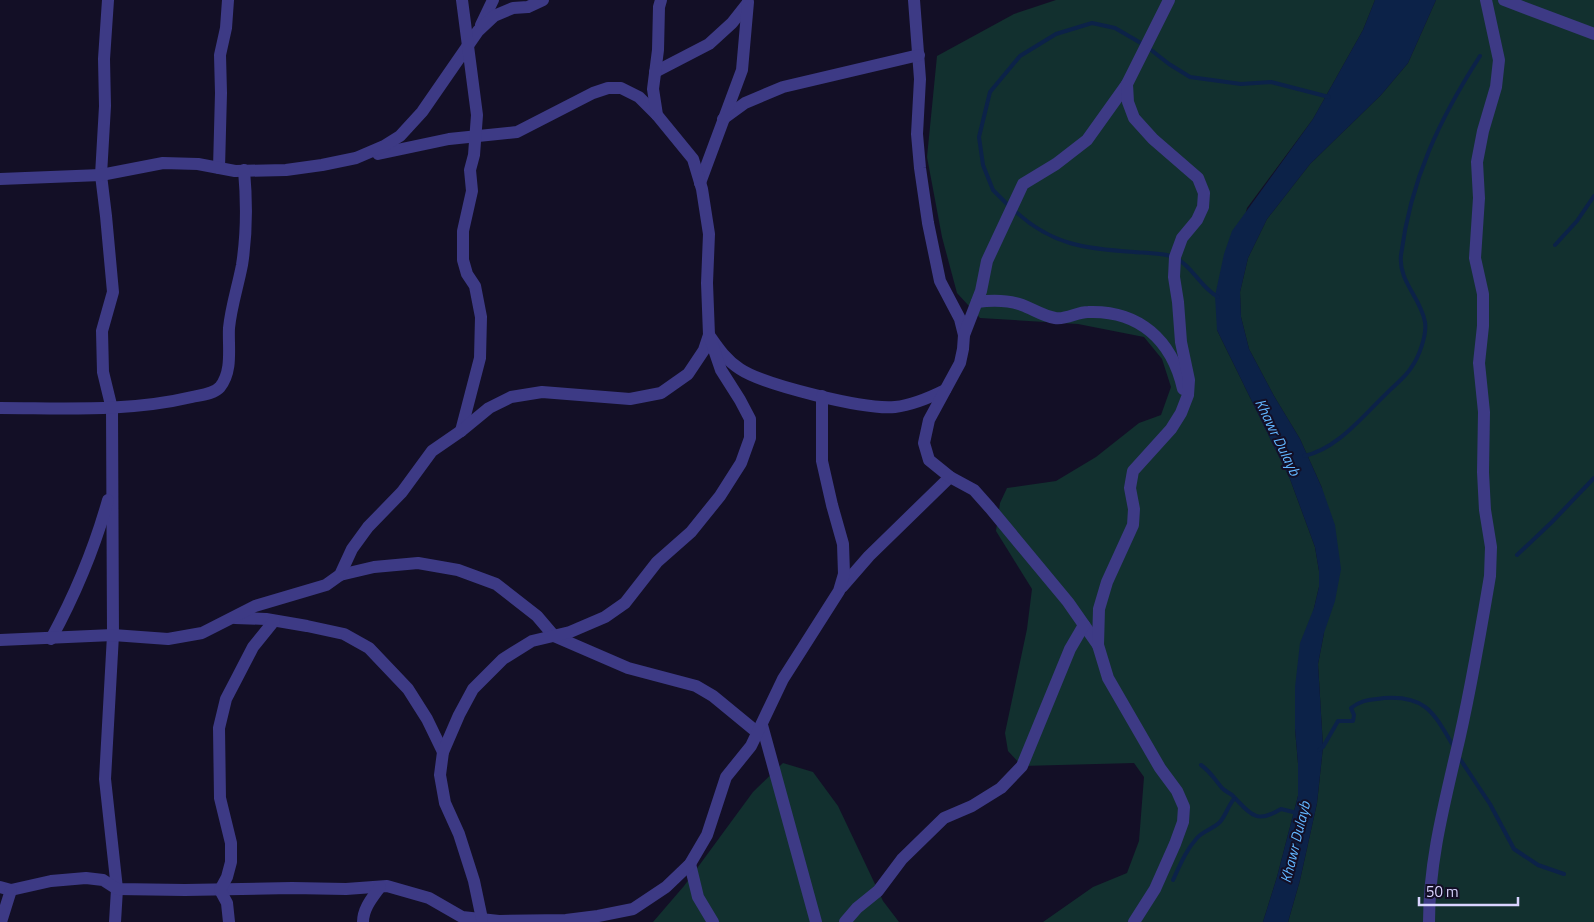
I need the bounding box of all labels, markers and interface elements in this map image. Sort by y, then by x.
water label: Khawr Dulayb [1249,394,1307,480]
water label: Khawr Dulayb [1274,798,1316,885]
scale bar [1419,874,1518,906]
text: 50 m [1426,880,1459,903]

